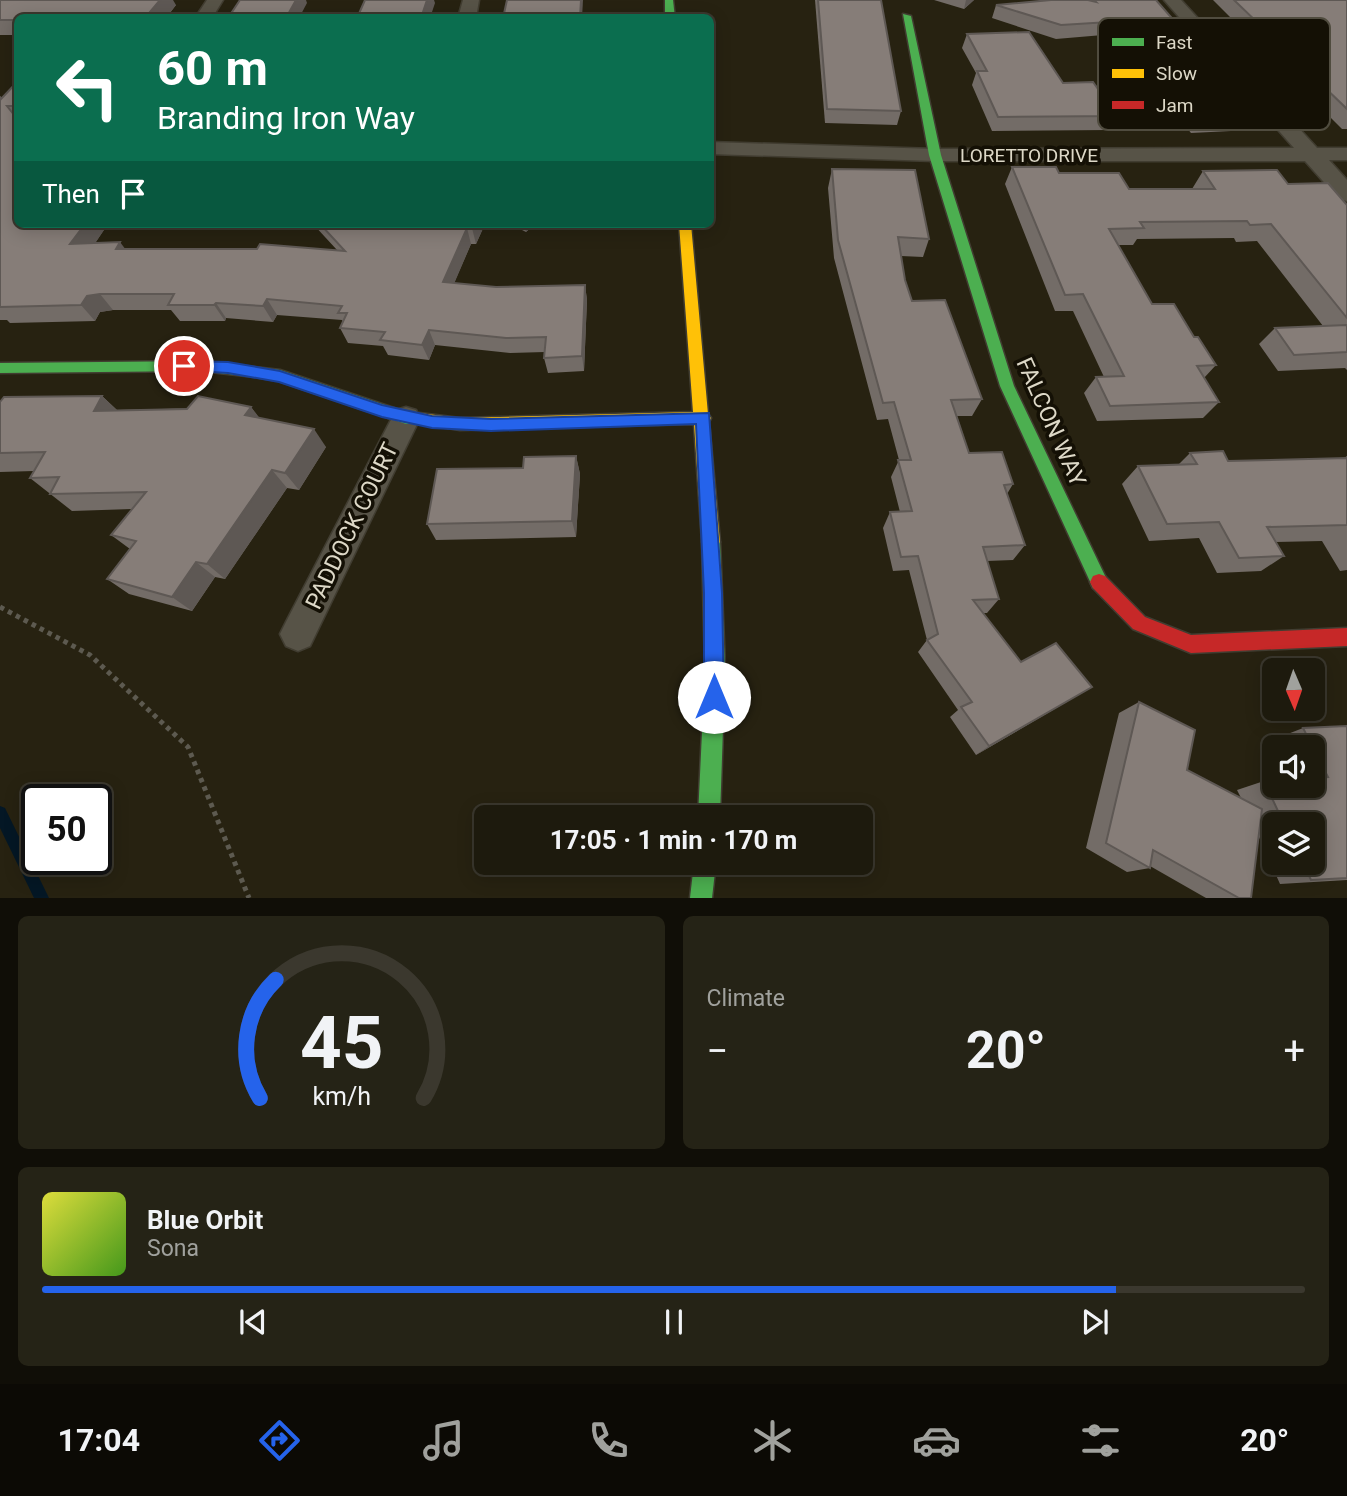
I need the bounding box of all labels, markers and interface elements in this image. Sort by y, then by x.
legend [1098,18,1330,130]
text: Fast [1156,31,1193,54]
text: 60 m [157,40,268,97]
icon: left [42,42,133,133]
text: Slow [1156,62,1197,85]
text: Jam [1156,94,1193,117]
text: Branding Iron Way [157,99,415,137]
street label: LORETTO DRIVE [960,144,1098,167]
icon: arrive [114,175,152,213]
text: Then [42,179,100,209]
pin [154,336,214,396]
icon: arrive [165,347,203,385]
street label: FALCON WAY [1011,353,1091,491]
street label: PADDOCK COURT [300,438,404,614]
north arrow [1262,658,1325,721]
map controls [1262,658,1325,875]
position arrow [677,660,751,734]
button: sound [1262,735,1325,798]
speed limit sign: 50 [21,784,112,875]
button: layers [1262,812,1325,875]
text: 17:05 · 1 min · 170 m [550,825,797,855]
text: Climate [707,985,785,1012]
text: 45 [299,1001,383,1087]
text: 20° [966,1020,1046,1081]
text: − [707,1029,728,1073]
text: + [1283,1029,1305,1073]
text: km/h [312,1082,371,1111]
text: Blue Orbit [147,1205,263,1235]
text: Sona [147,1235,199,1262]
icon: previous [234,1303,272,1341]
icon: pause [655,1303,693,1341]
icon: next [1076,1303,1114,1341]
icon: directions [255,1416,304,1465]
icon: music [419,1416,468,1465]
icon: phone [584,1416,633,1465]
icon: climate [748,1416,797,1465]
icon: car [912,1416,961,1465]
icon: filters [1076,1416,1125,1465]
text: 17:04 [58,1421,140,1459]
text: 20° [1240,1421,1289,1459]

